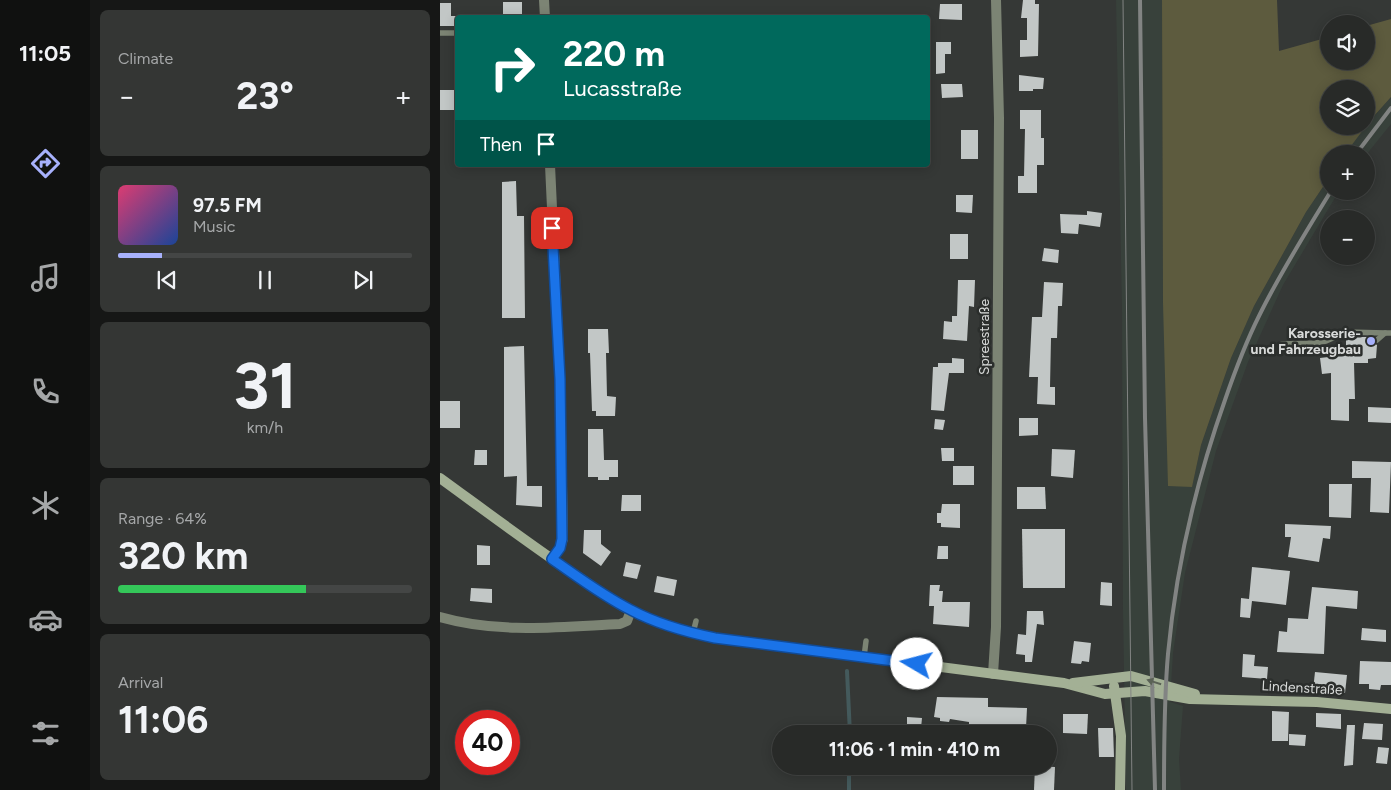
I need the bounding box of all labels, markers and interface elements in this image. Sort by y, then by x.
map controls [1320,15,1375,265]
button: sound [1320,15,1375,70]
text: 220 m [563,33,665,75]
icon: right [480,35,545,100]
text: 11:05 [19,40,71,67]
text: Climate [118,49,173,68]
text: 23° [236,73,294,119]
text: Lucasstraße [563,75,682,102]
text: − [118,79,135,113]
text: + [395,79,412,113]
button: layers [1320,80,1375,135]
icon: arrive [532,130,560,158]
text: Then [480,133,522,156]
button: + [1320,145,1375,200]
icon: directions [28,146,63,181]
text: 97.5 FM [193,194,262,217]
pin [531,207,573,249]
button: − [1320,210,1375,265]
icon: arrive [538,214,566,242]
text: Music [193,217,235,236]
icon: music [28,260,63,295]
icon: previous [153,266,181,294]
icon: pause [251,266,279,294]
icon: next [349,266,377,294]
street label: Spreestraße [976,299,993,375]
place label: Karosserie- und Fahrzeugbau [1250,325,1361,358]
marker: Karosserie- und Fahrzeugbau [1365,335,1377,347]
text: 31 [233,346,297,424]
icon: phone [28,374,63,409]
text: km/h [247,418,283,437]
icon: climate [28,488,63,523]
text: Range · 64% [118,509,207,528]
text: 320 km [118,533,248,579]
icon: car [28,602,63,637]
position arrow [890,637,942,689]
text: Arrival [118,673,163,692]
street label: Lindenstraße [1261,677,1343,699]
one-way arrow [1146,678,1161,686]
text: 11:06 [118,697,208,743]
speed limit sign: 40 [455,710,520,775]
icon: filters [28,716,63,751]
text: 11:06 · 1 min · 410 m [829,738,1000,761]

